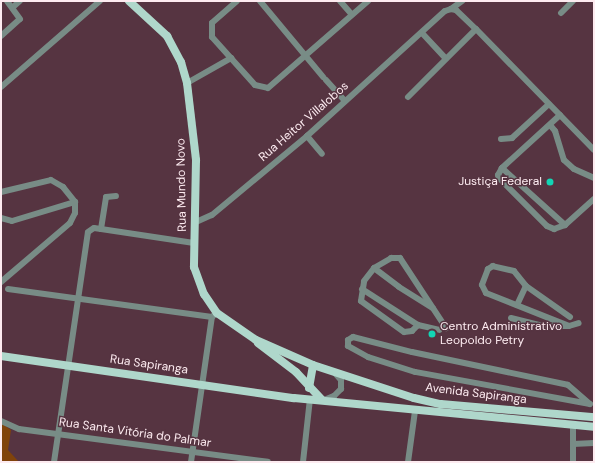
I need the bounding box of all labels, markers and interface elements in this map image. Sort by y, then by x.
street label: Rua Heitor Villalobos [256,79,352,165]
street label: Rua Mundo Novo [174,138,190,232]
place label: Justiça Federal [458,175,542,189]
marker: Justiça Federal [545,177,555,187]
place label: Centro Administrativo Leopoldo Petry [440,320,562,348]
marker: Centro Administrativo Leopoldo Petry [427,329,437,339]
street label: Rua Sapiranga [109,352,189,378]
street label: Avenida Sapiranga [424,381,528,407]
street label: Rua Santa Vitória do Palmar [58,415,212,451]

